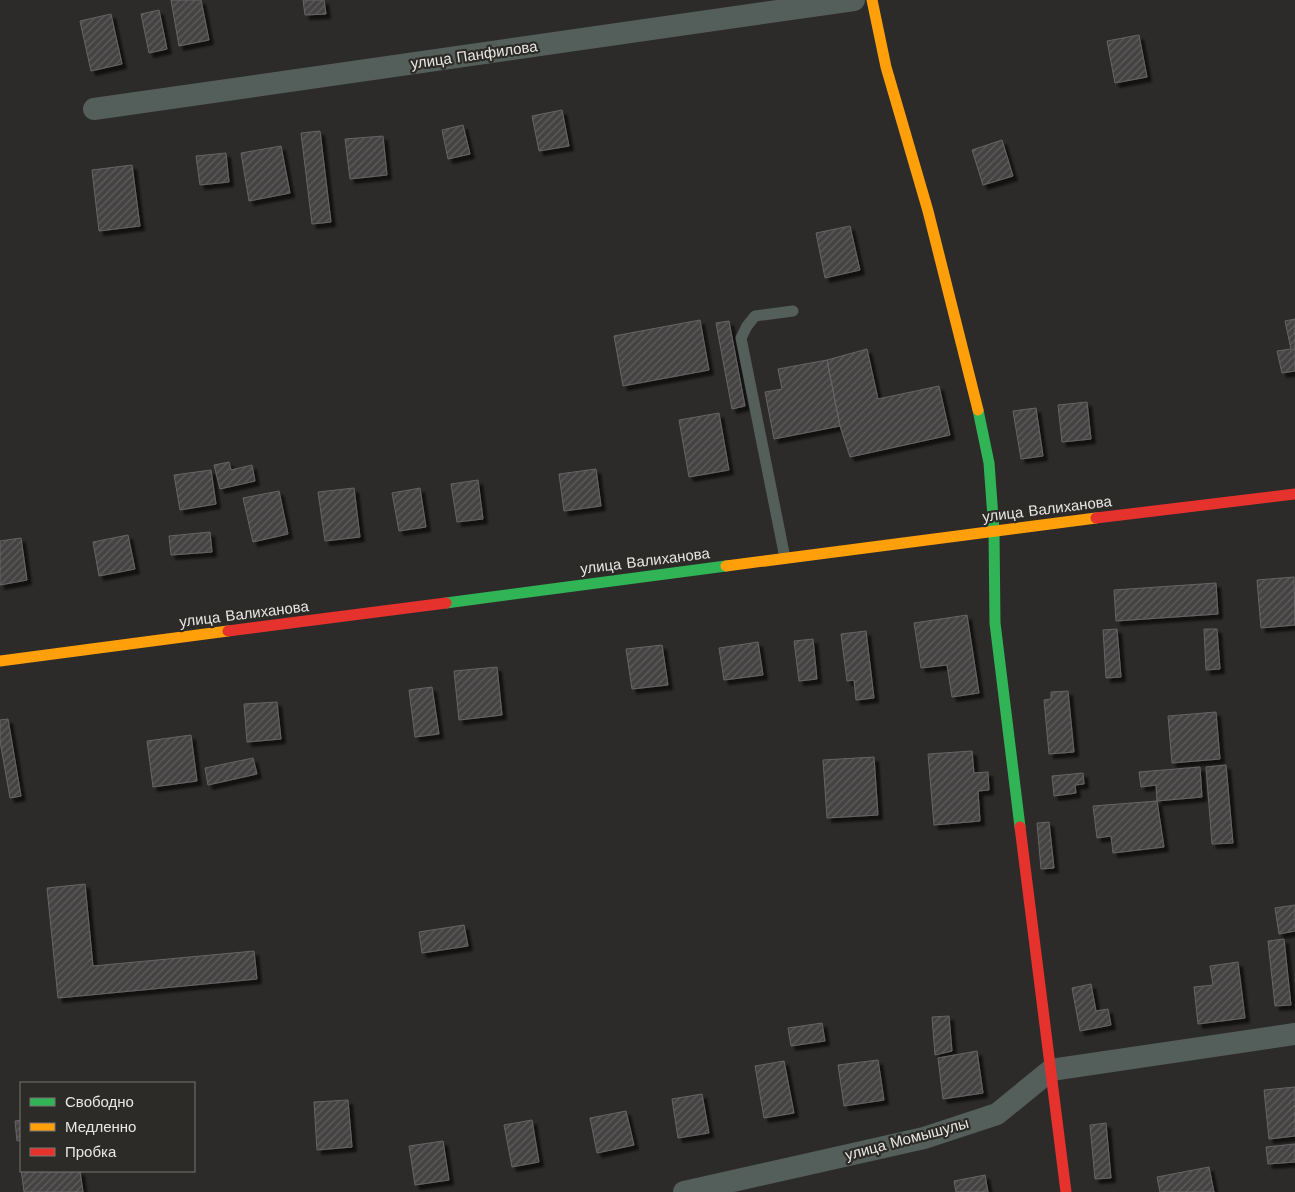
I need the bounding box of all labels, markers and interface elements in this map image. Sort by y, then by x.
street label: улица Панфилова [409,37,539,73]
street label: улица Валиханова [981,492,1113,526]
street label: улица Валиханова [579,544,711,578]
street label: улица Валиханова [178,597,310,631]
legend [20,1082,195,1172]
text: Свободно [65,1093,134,1111]
street label: улица Момышулы [843,1114,971,1164]
text: Медленно [65,1118,136,1136]
text: Пробка [65,1143,117,1161]

